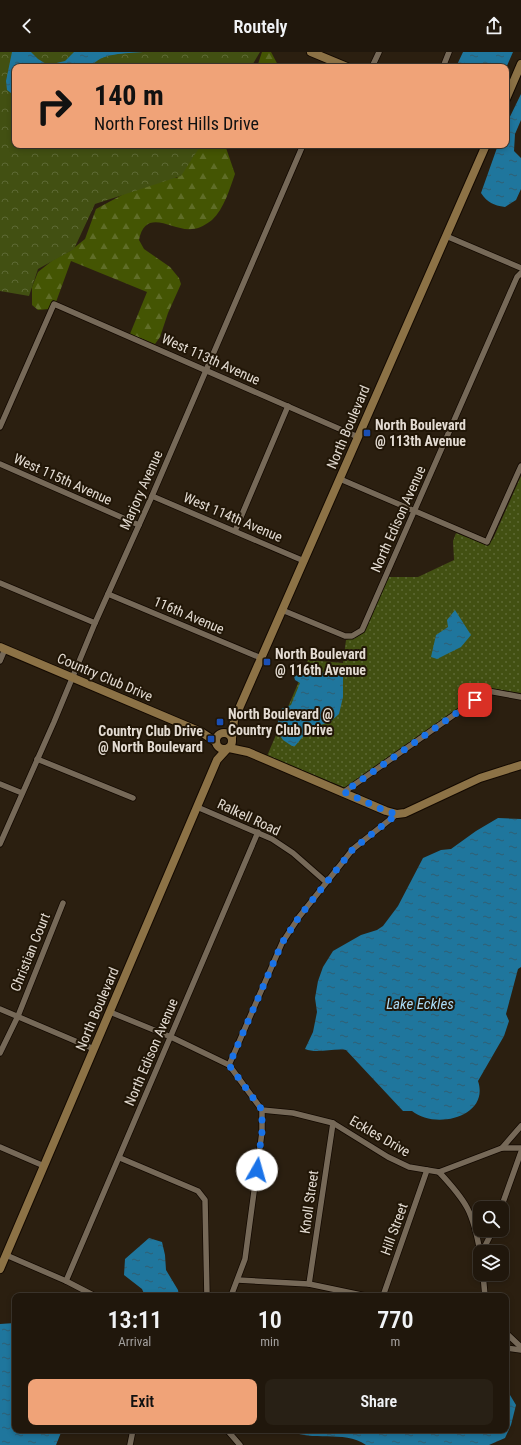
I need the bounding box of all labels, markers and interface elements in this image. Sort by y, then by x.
icon: back [16,15,38,37]
icon: share [483,15,505,37]
text: Routely [233,16,288,37]
text: 140 m [94,79,164,112]
icon: right [28,80,80,132]
text: North Forest Hills Drive [94,113,259,134]
street label: West 113th Avenue [159,330,263,388]
street label: North Boulevard [323,383,373,471]
place label: North Boulevard @ 113th Avenue [375,417,466,449]
marker: North Boulevard @ 113th Avenue [362,428,372,438]
street label: Marjory Avenue [116,447,166,532]
street label: West 115th Avenue [11,450,115,508]
street label: North Edison Avenue [367,463,429,575]
street label: West 114th Avenue [181,489,285,545]
street label: 116th Avenue [151,593,227,637]
place label: North Boulevard @ 116th Avenue [275,646,366,678]
street label: Country Club Drive [55,650,155,704]
marker: North Boulevard @ 116th Avenue [262,657,272,667]
pin [458,683,492,717]
icon: arrive [464,689,486,711]
place label: North Boulevard @ Country Club Drive [228,706,333,738]
marker: North Boulevard @ Country Club Drive [215,717,225,727]
place label: Country Club Drive @ North Boulevard [98,723,203,755]
marker: Country Club Drive @ North Boulevard [206,734,216,744]
street label: Ralkell Road [215,795,283,839]
street label: Christian Court [7,910,53,994]
street label: North Boulevard [72,965,122,1053]
street label: North Edison Avenue [121,995,181,1108]
water label: Lake Eckles [386,995,454,1013]
street label: Eckles Drive [347,1112,413,1160]
position arrow [236,1149,278,1191]
street label: Knoll Street [297,1169,321,1235]
street label: Hill Street [377,1201,411,1257]
map controls [473,1201,509,1281]
button: search [473,1201,509,1237]
button: layers [473,1245,509,1281]
text: 13:11 [108,1306,162,1334]
text: 10 [258,1306,282,1334]
text: 770 [377,1306,413,1334]
text: Arrival [118,1334,151,1349]
text: min [260,1334,279,1349]
text: m [390,1334,400,1349]
button: Exit [28,1379,257,1425]
button: Share [265,1379,493,1425]

